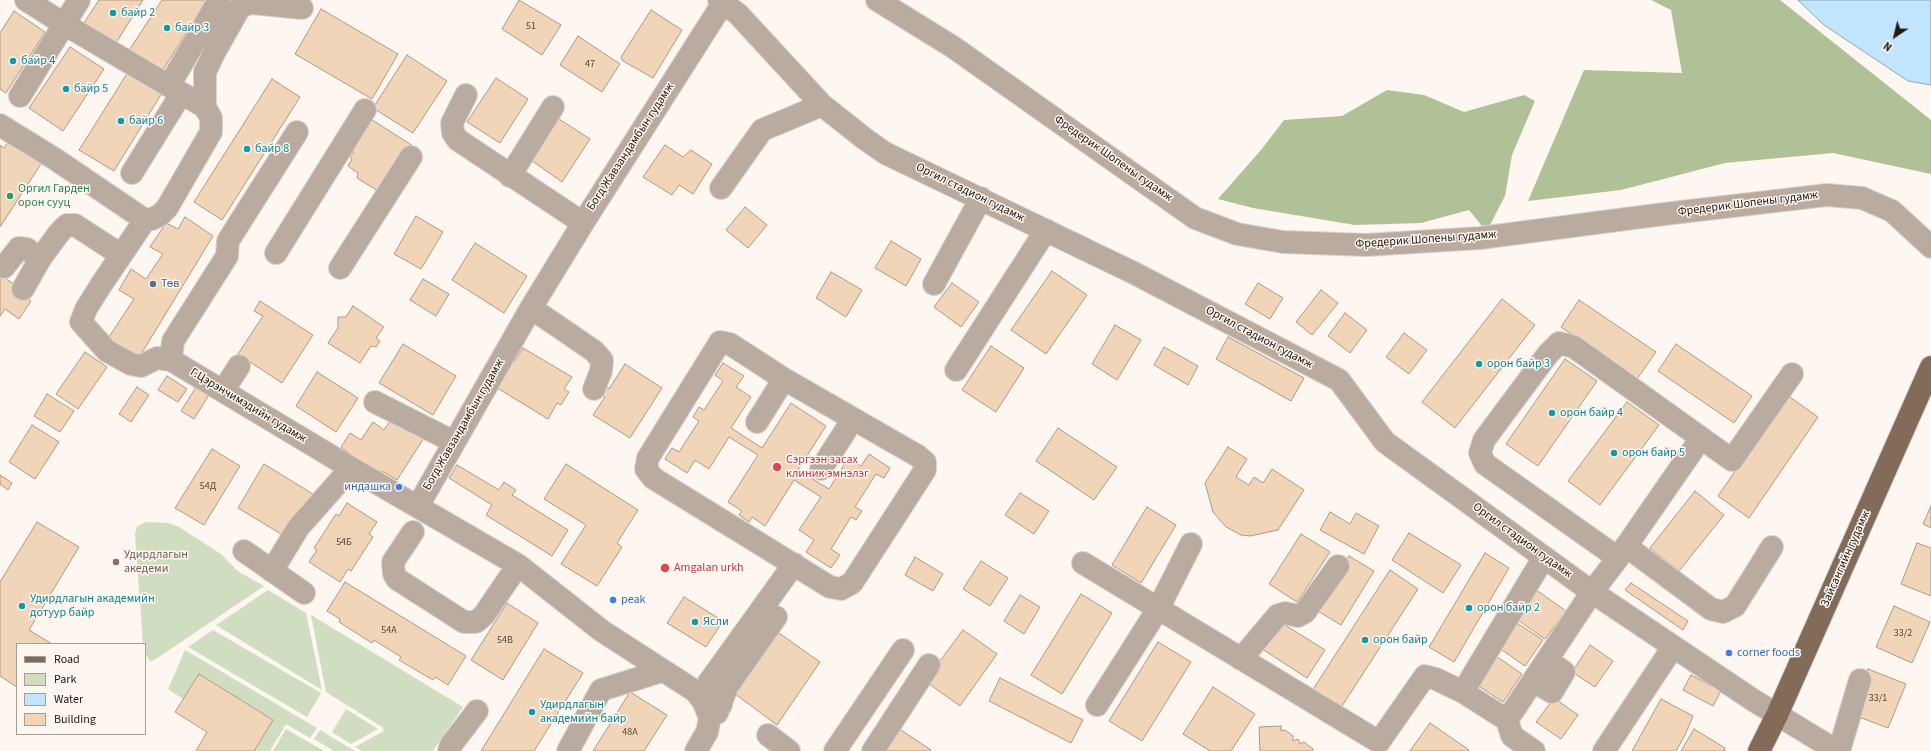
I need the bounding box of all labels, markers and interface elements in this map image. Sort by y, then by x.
place label: байр 2 [121,6,155,20]
marker: байр 2 [108,8,118,18]
north arrow [1875,16,1915,56]
place label: байр 3 [175,21,209,35]
house number: 51 [526,21,536,33]
marker: байр 3 [162,23,172,33]
text: N [1881,38,1895,54]
place label: байр 4 [21,54,55,68]
marker: байр 4 [8,56,18,66]
house number: 47 [585,59,595,71]
street label: Богд Жавзандамбын гудамж [584,80,678,214]
place label: байр 5 [74,82,108,96]
marker: байр 5 [61,84,71,94]
street label: Фредерик Шопены гудамж [1051,113,1175,205]
place label: байр 6 [129,114,163,128]
marker: байр 6 [116,116,126,126]
place label: байр 8 [255,142,289,156]
marker: байр 8 [242,144,252,154]
street label: Оргил стадион гудамж [913,160,1027,226]
place label: Оргил Гарден орон сууц [18,182,90,210]
street label: Фредерик Шопены гудамж [1677,188,1819,220]
marker: Оргил Гарден орон сууц [5,191,15,201]
street label: Фредерик Шопены гудамж [1355,228,1497,252]
place label: Төв [161,277,179,291]
marker: Төв [148,279,158,289]
street label: Оргил стадион гудамж [1203,304,1315,372]
street label: Богд Жавзандамбын гудамж [420,357,508,493]
place label: орон байр 3 [1487,357,1550,371]
marker: орон байр 3 [1474,359,1484,369]
street label: Г.Цэрэнчимэдийн гудамж [187,366,309,446]
place label: орон байр 4 [1560,406,1623,420]
marker: орон байр 4 [1547,408,1557,418]
place label: орон байр 5 [1622,446,1685,460]
marker: орон байр 5 [1609,448,1619,458]
place label: Сэргээн засах клиник эмнэлэг [786,453,869,481]
marker: Сэргээн засах клиник эмнэлэг [771,461,783,473]
place label: индашка [344,480,391,494]
house number: 54Д [200,481,216,493]
marker: индашка [394,482,404,492]
street label: Оргил стадион гудамж [1470,500,1574,582]
street label: Зайсангийн гудамж [1818,509,1874,609]
house number: 54Б [336,537,352,549]
place label: Удирдлагын акедеми [124,548,188,576]
marker: Удирдлагын акедеми [111,557,121,567]
place label: Amgalan urkh [674,561,744,575]
marker: Amgalan urkh [659,562,671,574]
place label: Удирдлагын академийн дотуур байр [30,592,155,620]
place label: peak [621,593,645,607]
marker: peak [608,595,618,605]
marker: Удирдлагын академийн дотуур байр [17,601,27,611]
place label: орон байр 2 [1477,601,1540,615]
marker: орон байр 2 [1464,603,1474,613]
place label: Ясли [703,615,729,629]
marker: Ясли [690,617,700,627]
house number: 54А [381,625,397,637]
house number: 33/2 [1894,628,1912,640]
place label: орон байр [1373,633,1428,647]
house number: 54В [497,635,513,647]
marker: орон байр [1360,635,1370,645]
legend [16,643,146,735]
place label: corner foods [1737,646,1800,660]
marker: corner foods [1724,648,1734,658]
text: Road [54,651,80,668]
text: Park [54,671,76,688]
text: Water [54,691,83,708]
house number: 33/1 [1869,693,1887,705]
place label: Удирдлагын академийн байр [540,698,626,726]
marker: Удирдлагын академийн байр [527,707,537,717]
text: Building [54,711,96,728]
house number: 48А [622,727,638,739]

